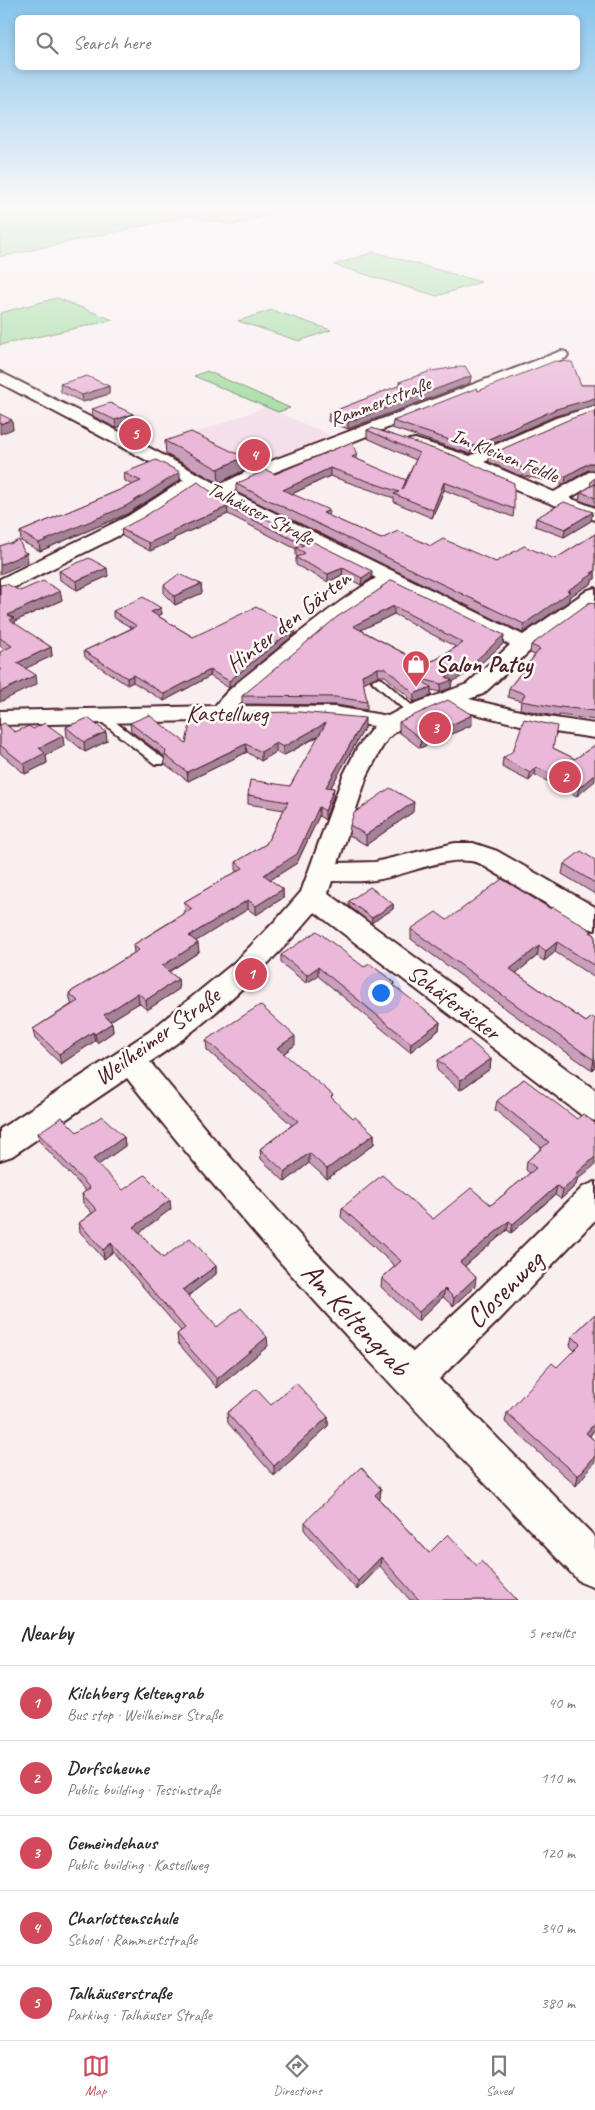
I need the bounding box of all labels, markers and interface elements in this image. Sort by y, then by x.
search box [15,15,580,70]
icon: search [33,29,61,57]
text: Search here [73,31,150,55]
street label: Rammertstraße [326,370,436,432]
pin: 5 [119,415,151,453]
street label: Im Kleinen Feldle [448,423,563,489]
pin: 4 [238,436,270,474]
street label: Talhäuser Straße [203,476,320,552]
street label: Hinter den Gärten [219,562,357,679]
shop icon: Salon Patcy [401,649,431,688]
place label: Salon Patcy [435,649,534,679]
street label: Kastellweg [186,698,270,728]
pin: 3 [419,709,451,747]
pin: 2 [549,758,581,796]
pin: 1 [235,955,267,993]
street label: Schäferäcker [402,957,508,1048]
street label: Weilheimer Straße [88,979,228,1092]
your location [368,980,394,1006]
street label: Closenweg [457,1240,553,1336]
street label: Am Keltengrab [293,1255,419,1385]
text: Nearby [20,1620,73,1646]
text: 5 results [528,1623,575,1643]
text: Kilchberg Keltengrab [67,1681,203,1705]
text: 1 [32,1693,40,1713]
text: 40 m [548,1693,575,1713]
text: Bus stop · Weilheimer Straße [67,1705,223,1725]
text: Dorfscheune [67,1756,149,1780]
text: 2 [32,1768,40,1788]
text: 110 m [541,1768,575,1788]
text: Public building · Tessinstraße [67,1780,221,1800]
text: Gemeindehaus [67,1831,157,1855]
text: 3 [32,1843,40,1863]
text: 120 m [541,1843,575,1863]
text: Public building · Kastellweg [67,1855,209,1875]
text: Charlottenschule [67,1906,178,1930]
text: 4 [32,1918,40,1938]
text: 340 m [541,1918,575,1938]
text: School · Rammertstraße [67,1930,197,1950]
text: Talhäuserstraße [67,1981,171,2005]
text: 5 [33,1993,39,2013]
text: 380 m [541,1993,575,2013]
text: Parking · Talhäuser Straße [67,2005,212,2025]
tab: Map [82,2052,110,2099]
tab: Directions [273,2052,322,2099]
tab: Saved [485,2052,513,2099]

